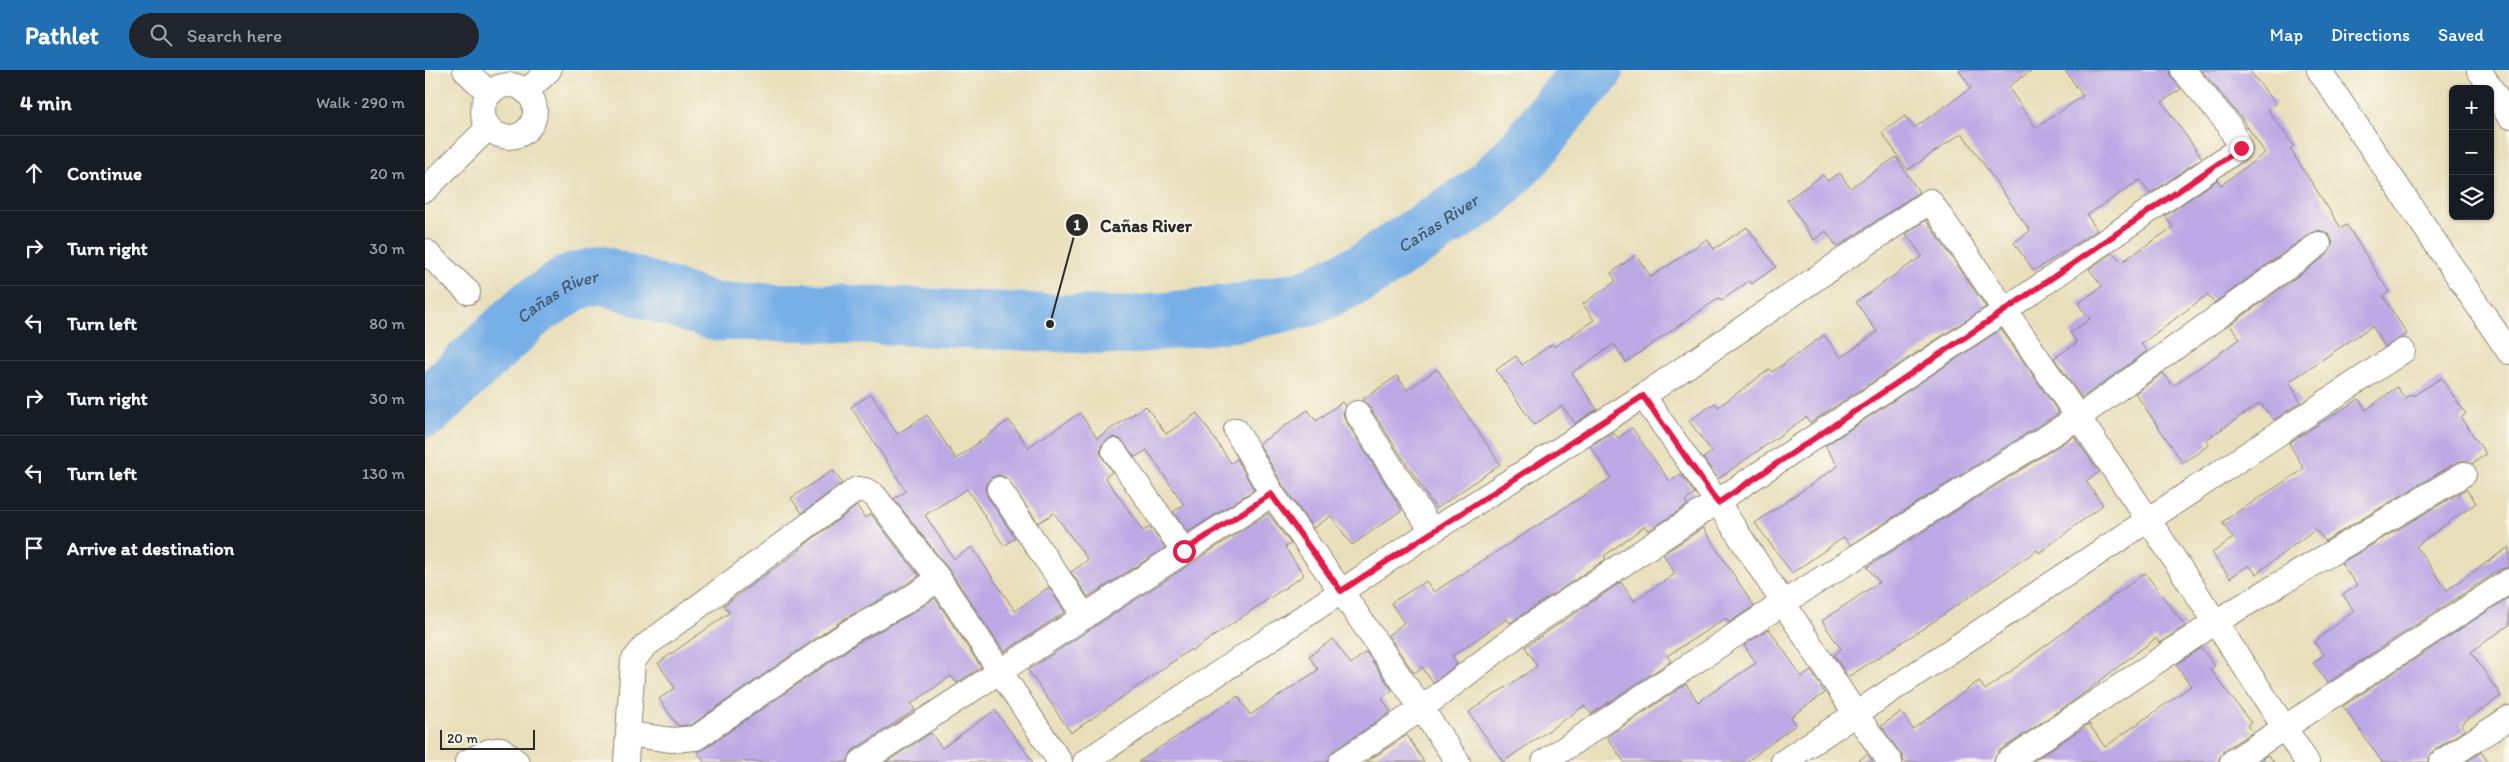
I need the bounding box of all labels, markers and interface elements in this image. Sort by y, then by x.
search box [129,13,479,58]
text: Pathlet [25,21,99,50]
icon: search [147,21,175,49]
text: Search here [187,24,282,47]
text: Map [2270,24,2303,46]
text: Directions [2331,24,2410,46]
text: Saved [2438,24,2484,46]
map controls [2449,85,2494,220]
button: + [2449,85,2494,130]
text: 4 min [20,90,72,115]
text: Walk · 290 m [316,93,405,112]
button: − [2449,130,2494,175]
route end [2230,137,2253,160]
icon: ahead [20,159,48,187]
text: Continue [67,162,142,185]
text: 20 m [370,164,405,183]
button: layers [2449,175,2494,220]
water label: Cañas River [1393,188,1484,258]
callout: Cañas River [1065,209,1201,242]
text: Cañas River [1100,215,1193,237]
text: 1 [1074,216,1081,234]
icon: right [20,234,48,262]
text: Turn right [67,237,148,260]
text: 30 m [369,239,405,258]
water label: Cañas River [511,265,602,328]
icon: left [20,309,48,337]
text: Turn left [67,312,137,335]
text: 80 m [369,314,405,333]
icon: right [20,384,48,412]
text: Turn right [67,387,148,410]
text: 30 m [369,389,405,408]
icon: left [20,459,48,487]
text: Turn left [67,462,137,485]
text: 130 m [362,464,405,483]
icon: arrive [20,534,48,562]
text: Arrive at destination [67,537,234,560]
route start [1173,540,1196,563]
scale bar [440,727,535,750]
text: 20 m [447,730,478,747]

